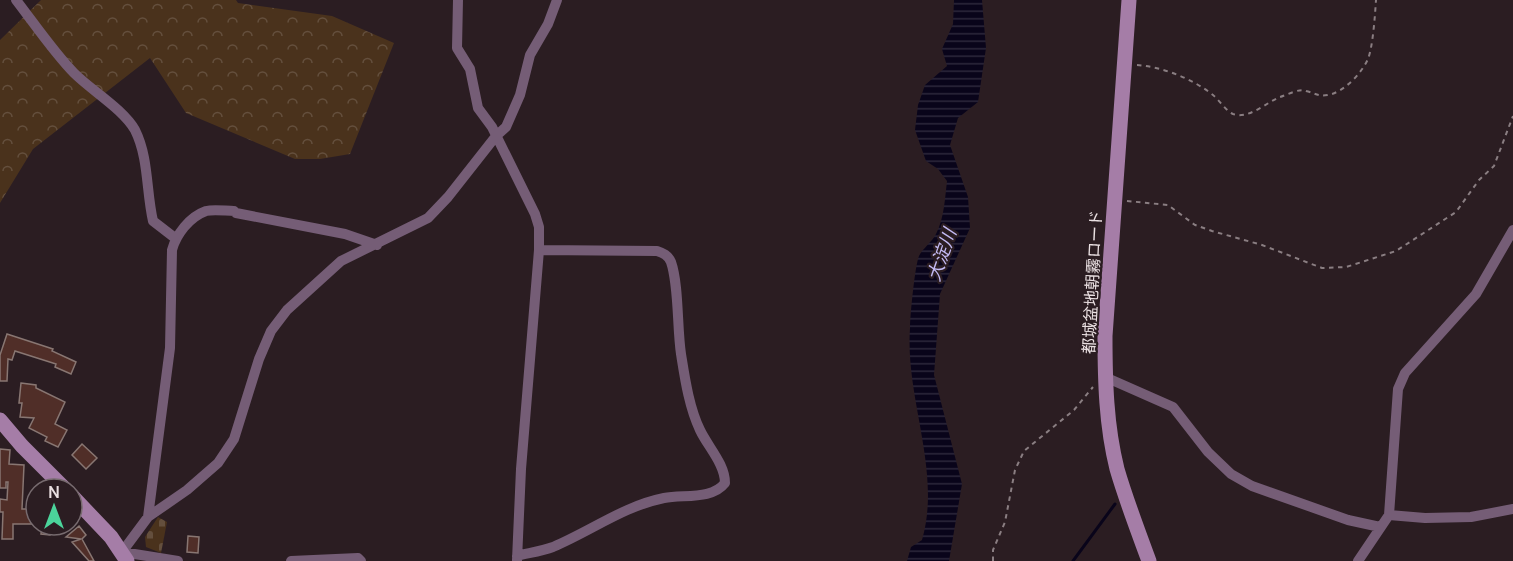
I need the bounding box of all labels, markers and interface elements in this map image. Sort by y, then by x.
street label: 都城盆地朝霧ロード [1077,210,1107,354]
water label: 大淀川 [921,223,962,284]
north arrow [24,477,84,537]
text: N [48,481,60,503]

